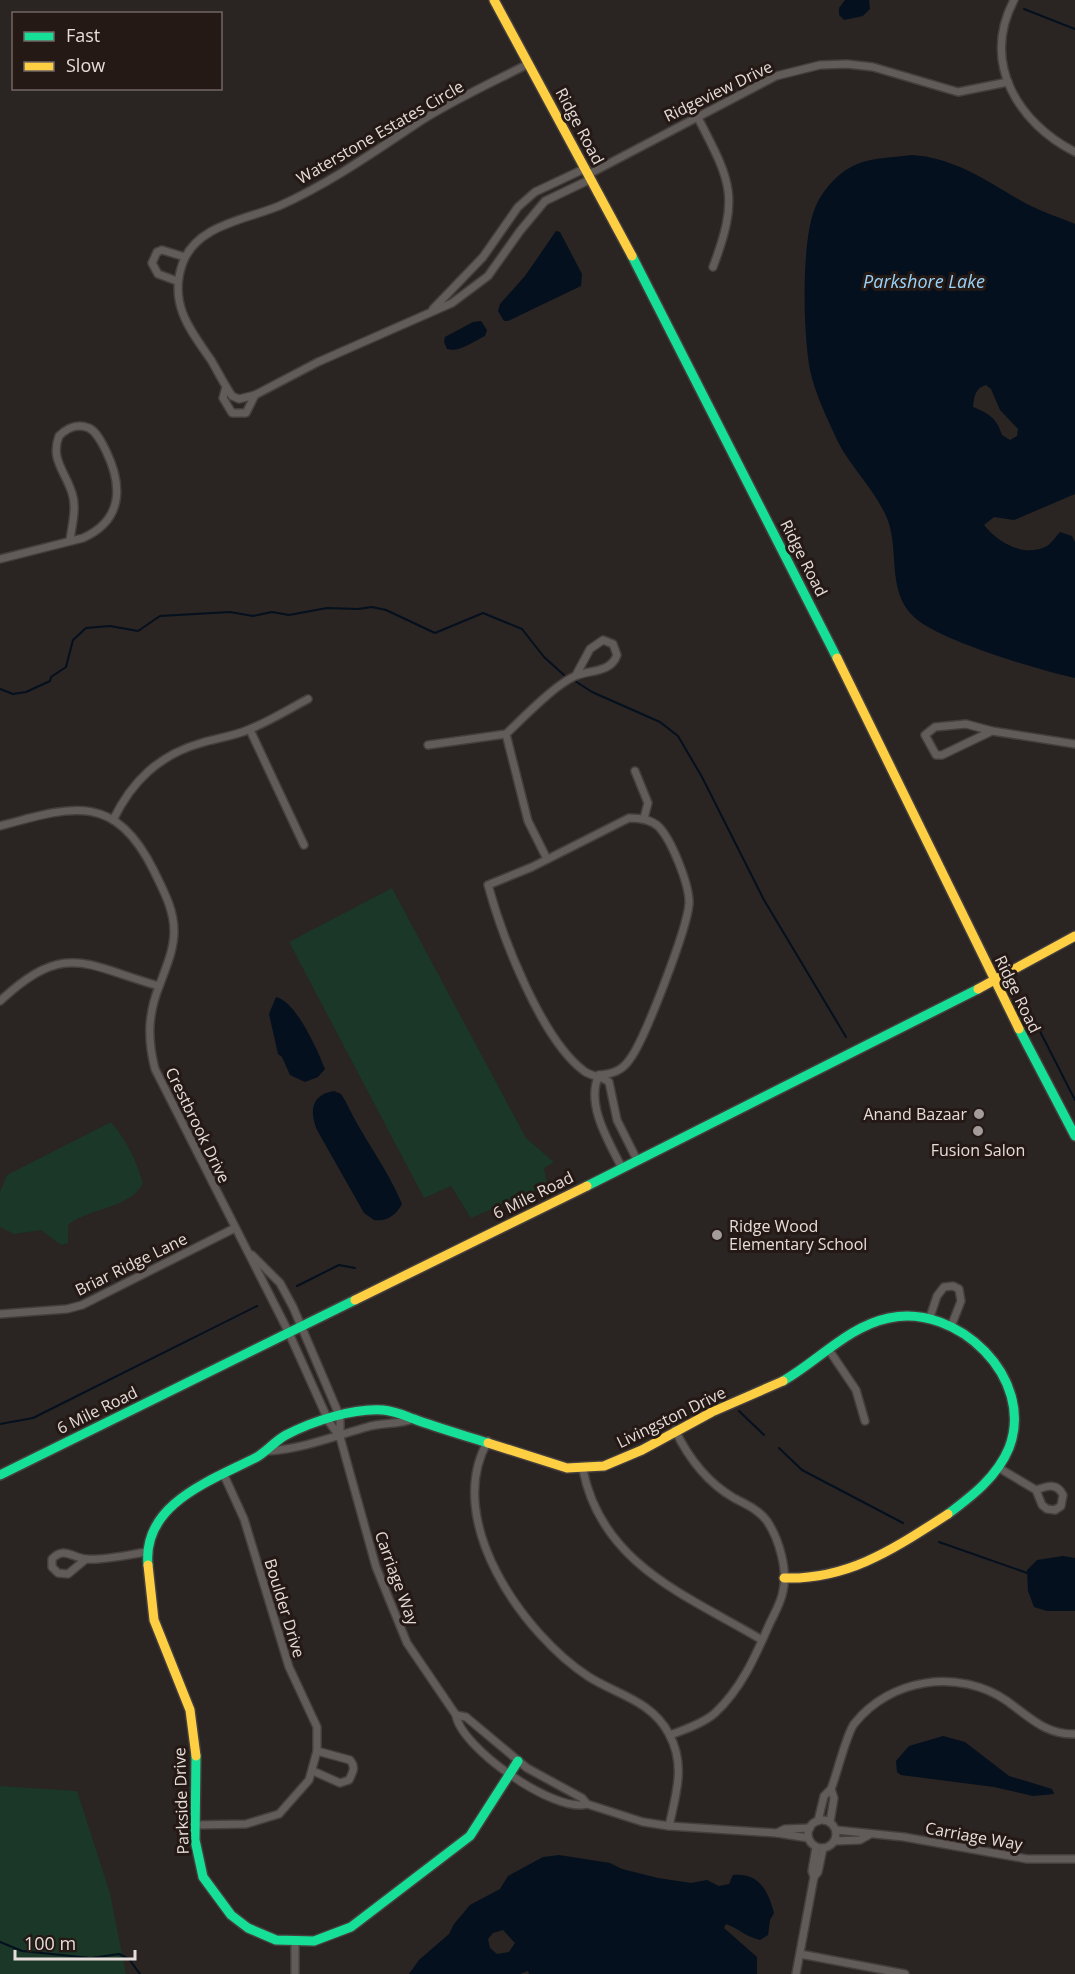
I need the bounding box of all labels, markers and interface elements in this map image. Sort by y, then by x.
legend [12,12,222,90]
text: Fast [66,23,100,47]
text: Slow [66,53,105,77]
street label: Ridgeview Drive [660,55,776,127]
street label: Waterstone Estates Circle [292,75,468,189]
street label: Ridge Road [551,84,609,168]
water label: Parkshore Lake [863,269,985,293]
street label: Ridge Road [775,516,833,600]
street label: Ridge Road [990,952,1046,1036]
street label: Crestbrook Drive [160,1063,236,1187]
place label: Anand Bazaar [863,1103,967,1125]
marker: Anand Bazaar [972,1107,986,1121]
marker: Fusion Salon [971,1124,985,1138]
place label: Fusion Salon [931,1139,1025,1161]
street label: 6 Mile Road [489,1166,577,1224]
place label: Ridge Wood Elementary School [729,1215,867,1255]
street label: Briar Ridge Lane [71,1227,191,1301]
marker: Ridge Wood Elementary School [710,1228,724,1242]
street label: 6 Mile Road [53,1381,141,1439]
street label: Livingston Drive [613,1381,729,1453]
street label: Carriage Way [370,1528,425,1629]
street label: Boulder Drive [260,1556,310,1660]
street label: Parkside Drive [168,1747,194,1855]
street label: Carriage Way [924,1817,1025,1856]
scale bar [15,1923,135,1961]
text: 100 m [24,1931,76,1955]

